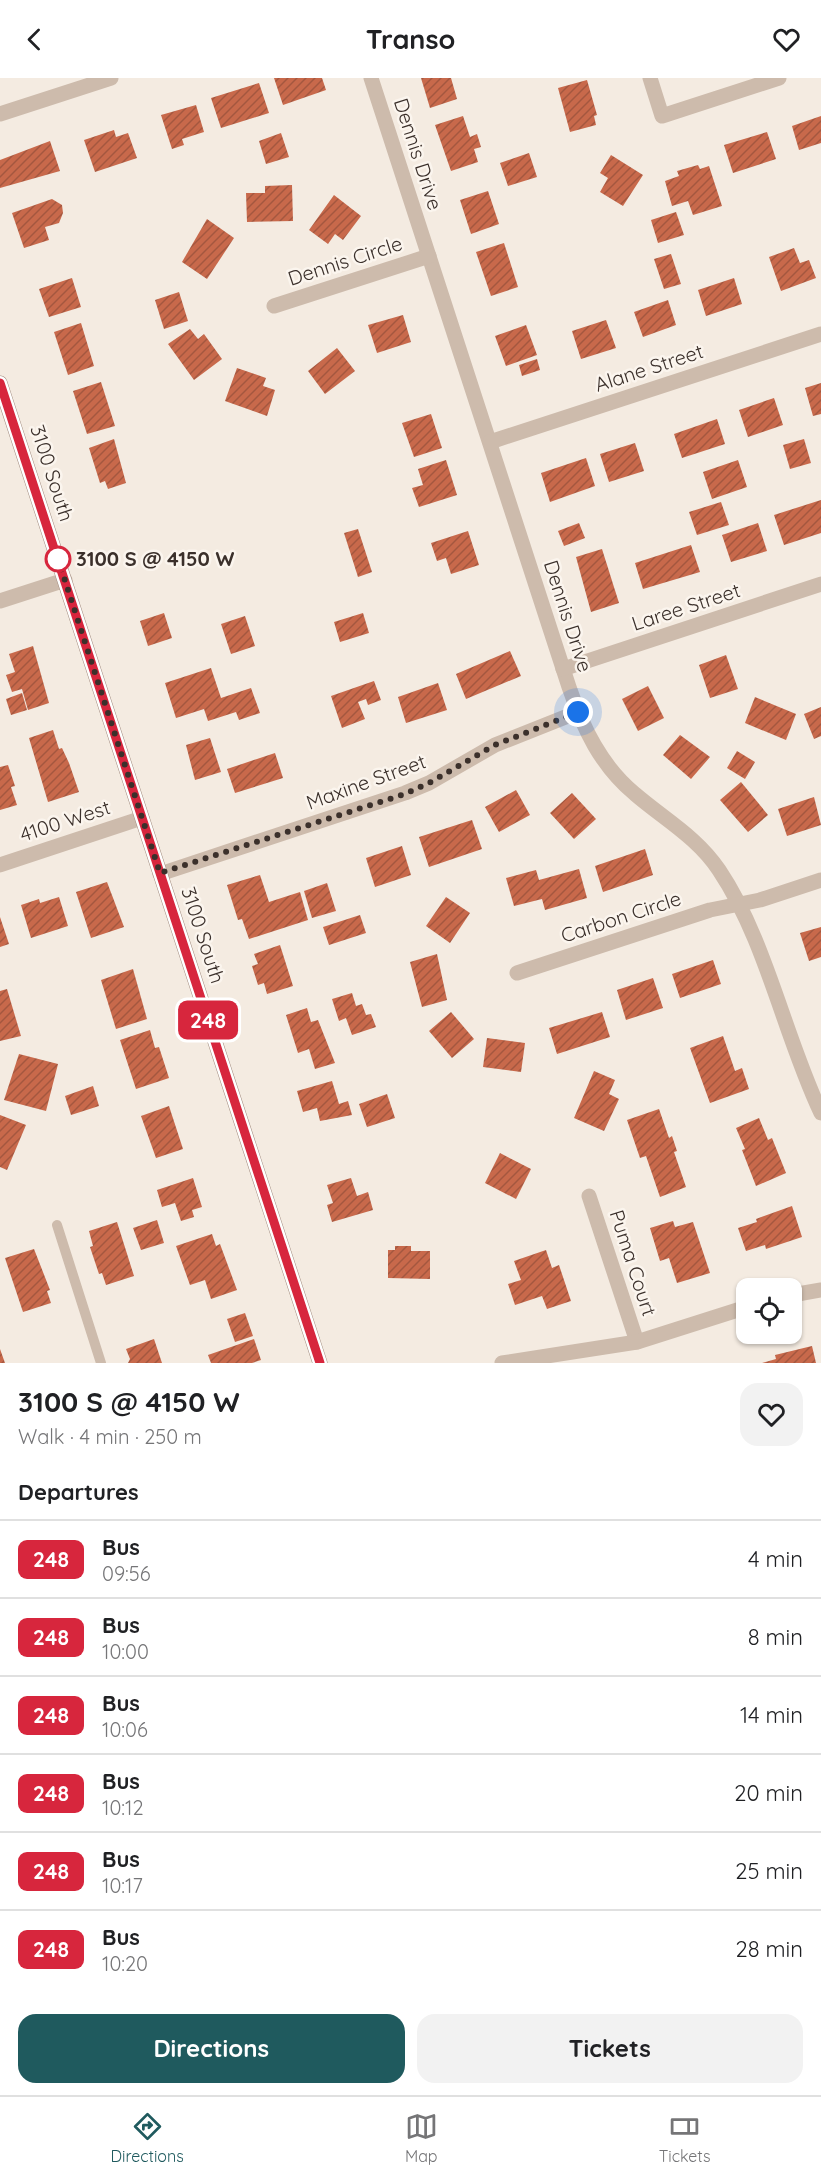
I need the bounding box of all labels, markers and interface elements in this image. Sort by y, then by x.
text: Transo [366,22,455,56]
icon: back [18,23,51,56]
icon: heart [770,23,803,56]
street label: Dennis Drive [389,95,448,213]
street label: Dennis Circle [285,230,405,291]
street label: Alane Street [591,338,706,397]
street label: 3100 South [25,421,80,524]
marker: 3100 S @ 4150 W [45,546,71,572]
place label: 3100 S @ 4150 W [76,546,234,571]
street label: Dennis Drive [539,557,598,675]
street label: Laree Street [628,577,744,636]
your location [563,697,593,727]
street label: Maxine Street [303,748,429,815]
street label: 4100 West [17,794,113,847]
street label: 3100 South [176,883,231,986]
street label: Carbon Circle [558,885,684,948]
line badge: 248 [174,1000,242,1040]
text: 248 [190,1007,226,1033]
street label: Puma Court [605,1207,662,1319]
map controls [736,1278,802,1344]
button: locate [736,1278,802,1344]
button: heart [740,1383,803,1446]
text: 3100 S @ 4150 W [18,1384,240,1419]
text: Walk · 4 min · 250 m [18,1424,202,1449]
text: Departures [18,1478,139,1506]
text: Bus [102,1533,140,1561]
text: 4 min [748,1545,803,1573]
text: 248 [33,1546,69,1572]
text: 09:56 [102,1561,150,1586]
text: Bus [102,1611,140,1639]
text: 8 min [748,1623,803,1651]
text: 248 [33,1624,69,1650]
text: 10:00 [102,1639,149,1664]
text: Bus [102,1689,140,1717]
text: 14 min [740,1701,803,1729]
text: 248 [33,1702,69,1728]
text: 10:06 [102,1717,148,1742]
text: Bus [102,1767,140,1795]
text: 20 min [734,1779,803,1807]
text: 248 [33,1780,69,1806]
text: 10:12 [102,1795,144,1820]
text: Bus [102,1845,140,1873]
text: 25 min [735,1857,803,1885]
text: 248 [33,1858,69,1884]
text: 10:17 [102,1873,143,1898]
text: Bus [102,1923,140,1951]
text: 28 min [735,1935,803,1963]
text: 248 [33,1936,69,1962]
text: 10:20 [102,1951,148,1976]
button: Directions [18,2014,405,2083]
button: Tickets [417,2014,803,2083]
tab: Directions [110,2110,184,2166]
tab: Map [405,2110,438,2166]
tab: Tickets [659,2110,711,2166]

